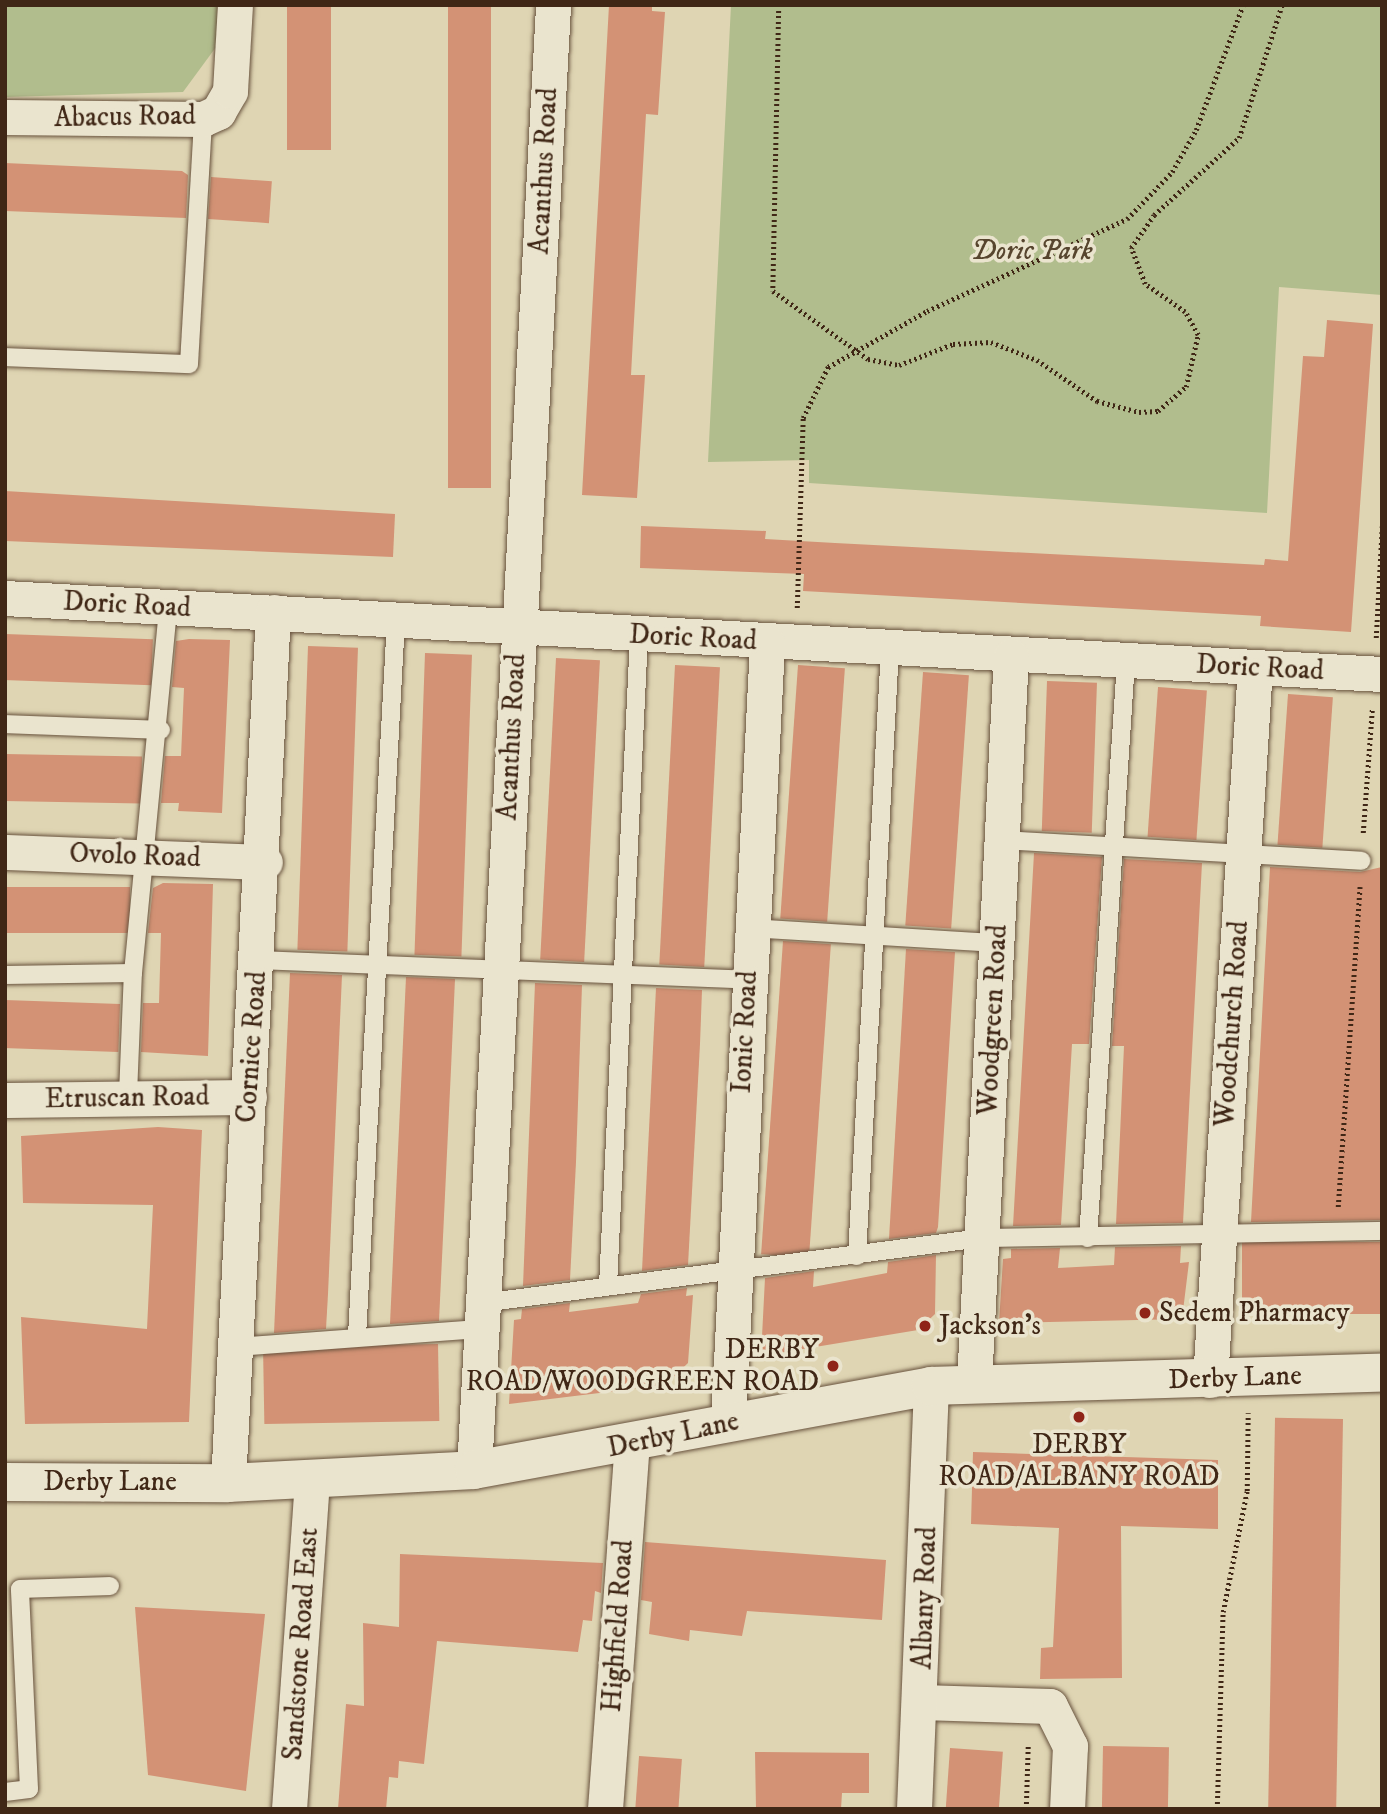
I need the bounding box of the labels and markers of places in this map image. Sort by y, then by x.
place label: Sedem Pharmacy [1159,1296,1349,1330]
marker: Sedem Pharmacy [1137,1305,1153,1321]
place label: Jackson's [939,1309,1041,1343]
marker: Jackson's [917,1318,933,1334]
place label: DERBY ROAD/WOODGREEN ROAD [466,1333,819,1399]
marker: DERBY ROAD/WOODGREEN ROAD [825,1358,841,1374]
marker: DERBY ROAD/ALBANY ROAD [1071,1409,1087,1425]
place label: DERBY ROAD/ALBANY ROAD [938,1428,1220,1494]

